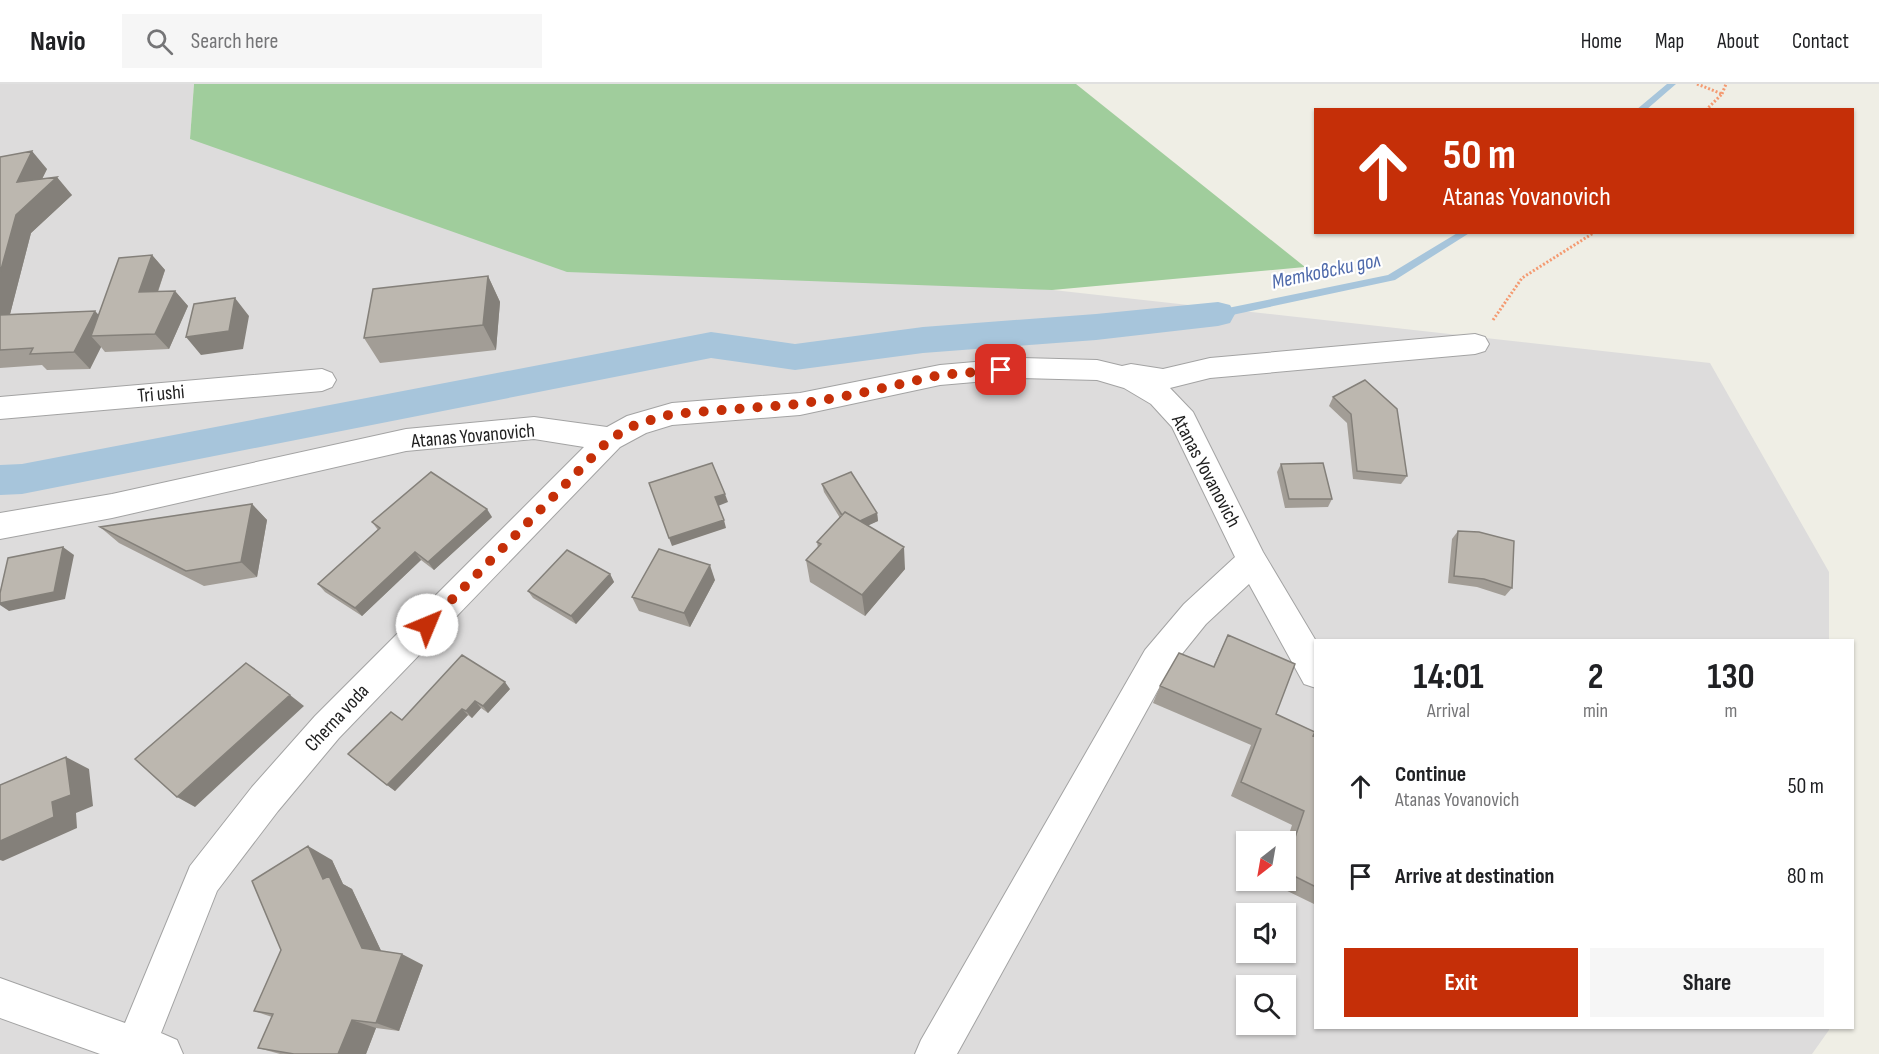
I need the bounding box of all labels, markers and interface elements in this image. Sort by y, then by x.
search box [122,14,542,68]
text: Navio [30,25,86,58]
icon: search [143,25,176,58]
text: Search here [191,28,278,55]
text: Home [1581,29,1622,54]
text: Map [1655,29,1684,54]
text: About [1717,29,1759,54]
text: Contact [1792,29,1849,54]
text: 50 m [1443,130,1516,181]
icon: ahead [1344,132,1422,210]
text: Atanas Yovanovich [1443,181,1611,213]
water label: Метковски дол [1269,247,1383,295]
pin [975,344,1026,395]
icon: arrive [984,353,1017,386]
street label: Tri ushi [136,380,186,408]
street label: Atanas Yovanovich [1166,410,1246,531]
street label: Atanas Yovanovich [409,419,536,453]
position arrow [395,593,459,657]
text: 14:01 [1413,656,1484,699]
text: 2 [1588,656,1603,699]
text: 130 [1707,656,1755,699]
street label: Cherna voda [300,679,374,757]
text: Arrival [1427,699,1470,723]
text: min [1583,699,1608,723]
text: m [1725,699,1737,723]
text: Continue [1395,761,1466,788]
icon: ahead [1344,770,1377,803]
text: 50 m [1788,773,1824,800]
text: Atanas Yovanovich [1395,788,1519,812]
north arrow [1236,831,1296,891]
map controls [1236,831,1296,1035]
icon: arrive [1344,860,1377,893]
text: Arrive at destination [1395,863,1554,890]
text: 80 m [1787,863,1824,890]
button: sound [1236,903,1296,963]
button: Exit [1344,948,1578,1017]
button: Share [1590,948,1824,1017]
button: search [1236,975,1296,1035]

